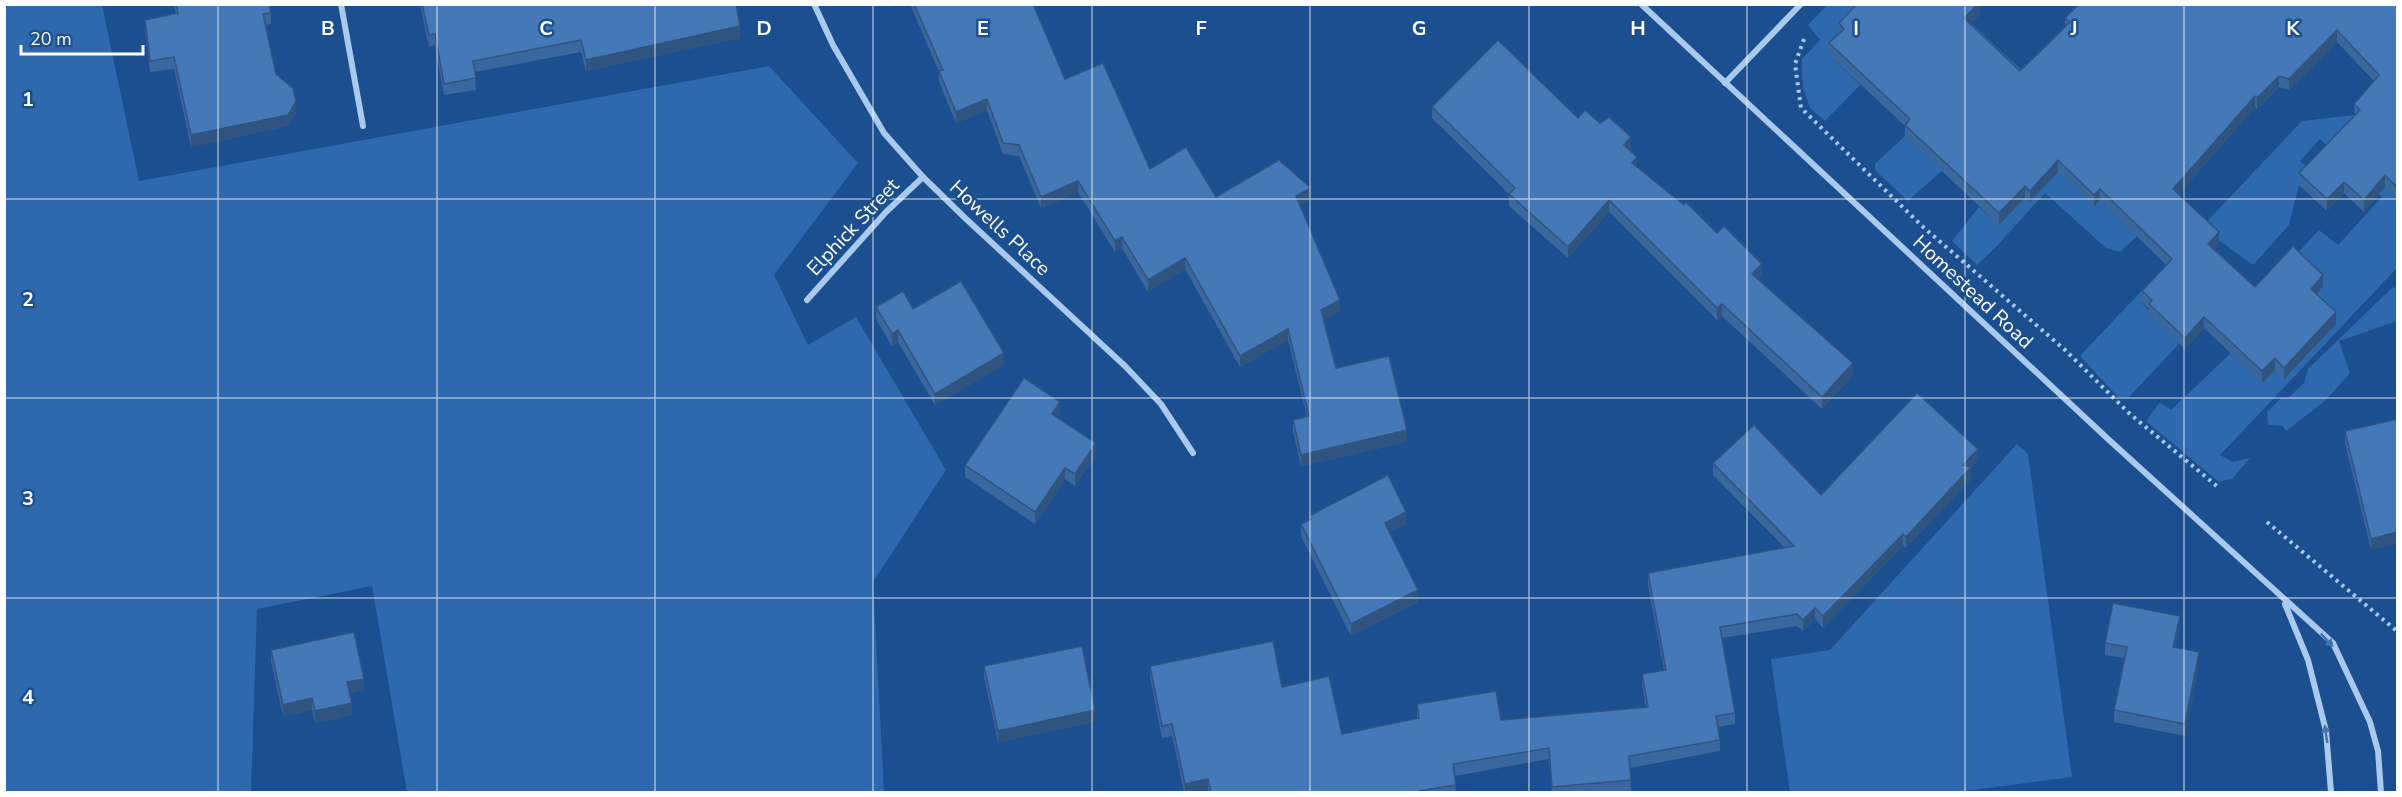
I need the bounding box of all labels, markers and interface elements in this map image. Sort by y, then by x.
text: B [321,15,335,42]
text: C [539,15,553,42]
text: D [756,15,772,42]
text: E [977,15,989,42]
text: F [1195,15,1207,42]
text: G [1412,15,1426,42]
text: H [1630,15,1646,42]
text: I [1853,15,1859,42]
text: J [2069,15,2078,42]
text: K [2286,15,2300,42]
scale bar [21,18,142,56]
text: 20 m [30,27,72,51]
text: 1 [22,86,34,113]
street label: Elphick Street [801,172,906,282]
street label: Howells Place [944,174,1056,282]
street label: Homestead Road [1907,229,2039,355]
text: 2 [22,286,34,313]
text: 3 [22,485,34,512]
one-way arrow [2320,632,2334,646]
text: 4 [22,684,34,711]
one-way arrow [2321,725,2330,744]

